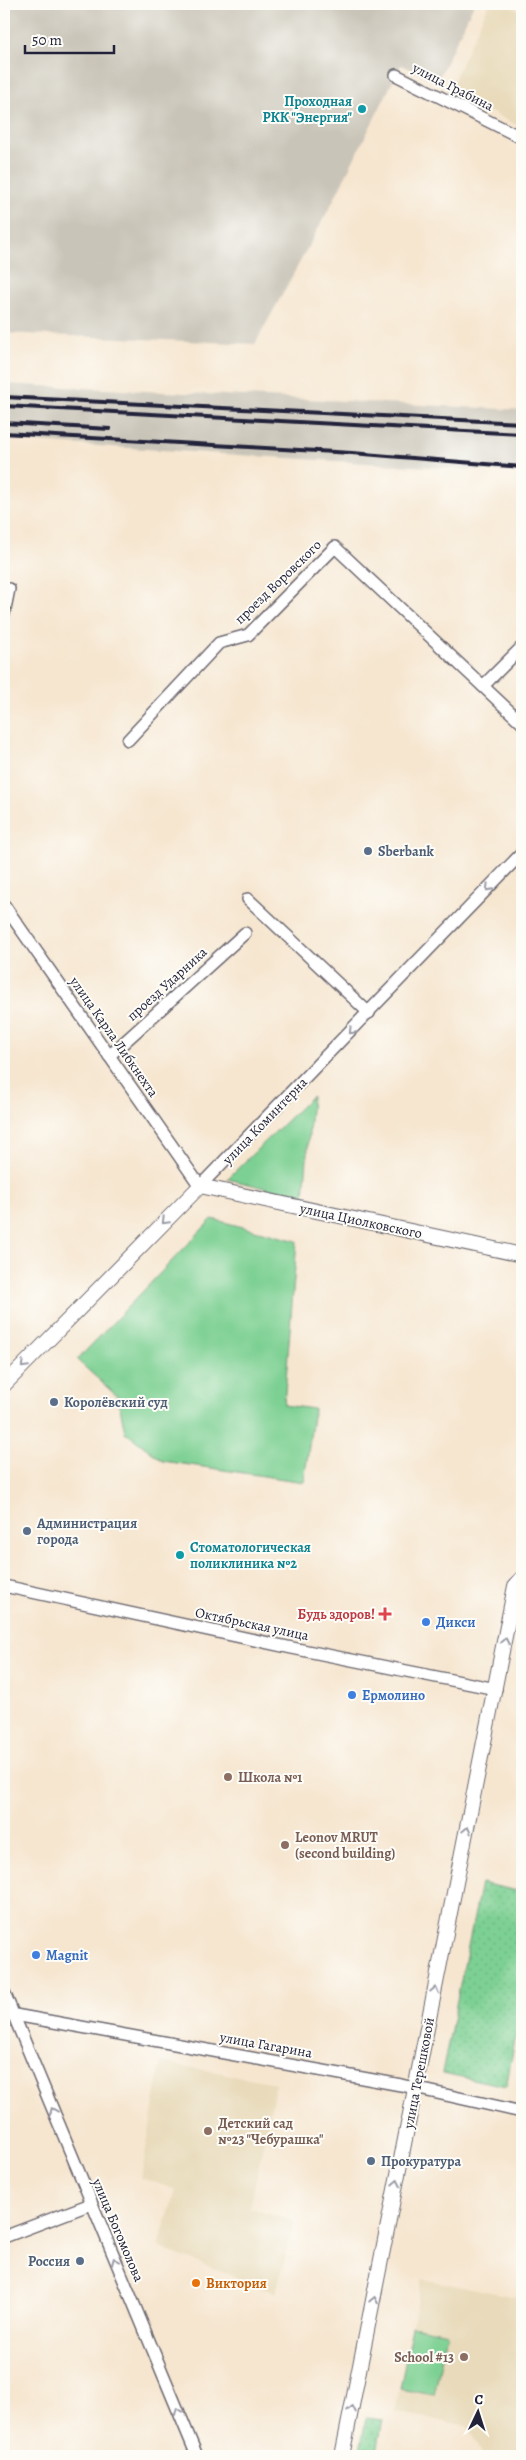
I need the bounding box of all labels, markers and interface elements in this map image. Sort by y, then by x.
scale bar [25,22,114,54]
text: 50 m [32,30,62,50]
street label: улица Грабина [408,58,497,116]
place label: Проходная РКК "Энергия" [262,92,353,127]
marker: Проходная РКК "Энергия" [356,103,368,115]
street label: проезд Воровского [230,536,326,628]
place label: Sberbank [378,842,435,861]
marker: Sberbank [362,845,374,857]
one-way arrow [485,883,494,892]
street label: проезд Ударника [123,942,212,1025]
street label: улица Карла Либкнехта [65,972,163,1101]
one-way arrow [349,1025,358,1034]
street label: улица Коминтерна [218,1073,312,1169]
street label: улица Циолковского [297,1199,424,1243]
one-way arrow [162,1215,171,1224]
one-way arrow [21,1359,30,1368]
place label: Королёвский суд [64,1393,168,1412]
marker: Королёвский суд [48,1396,60,1408]
place label: Администрация города [36,1514,137,1549]
marker: Администрация города [21,1525,33,1537]
place label: Стоматологическая поликлиника №2 [190,1538,311,1573]
marker: Стоматологическая поликлиника №2 [174,1549,186,1561]
street label: Октябрьская улица [194,1603,311,1645]
place label: Будь здоров! [298,1605,375,1624]
marker: Будь здоров! [379,1608,391,1620]
place label: Дикси [436,1613,476,1632]
marker: Дикси [420,1616,432,1628]
one-way arrow [499,1637,509,1645]
place label: Ермолино [362,1686,425,1705]
marker: Ермолино [346,1689,358,1701]
place label: Школа №1 [238,1768,302,1787]
marker: Школа №1 [222,1771,234,1783]
one-way arrow [461,1826,471,1835]
place label: Leonov MRUT (second building) [295,1828,395,1863]
marker: Leonov MRUT (second building) [279,1839,291,1851]
place label: Magnit [46,1946,88,1965]
marker: Magnit [30,1949,42,1961]
one-way arrow [429,1985,439,1994]
street label: улица Терешковой [399,2016,439,2131]
street label: улица Гагарина [217,2027,314,2063]
one-way arrow [48,2107,59,2116]
place label: Детский сад №23 "Чебурашка" [218,2114,324,2149]
marker: Детский сад №23 "Чебурашка" [202,2125,214,2137]
place label: Прокуратура [381,2152,462,2171]
marker: Прокуратура [365,2155,377,2167]
street label: улица Богомолова [87,2175,149,2285]
one-way arrow [392,2179,402,2188]
place label: Россия [28,2252,70,2271]
marker: Россия [74,2255,86,2267]
one-way arrow [111,2257,122,2266]
place label: Виктория [206,2274,267,2293]
marker: Виктория [190,2277,202,2289]
one-way arrow [369,2295,379,2304]
place label: School #13 [394,2348,454,2367]
marker: School #13 [458,2351,470,2363]
north arrow [454,2388,504,2438]
text: С [474,2390,484,2409]
one-way arrow [346,2404,357,2413]
one-way arrow [173,2407,184,2416]

